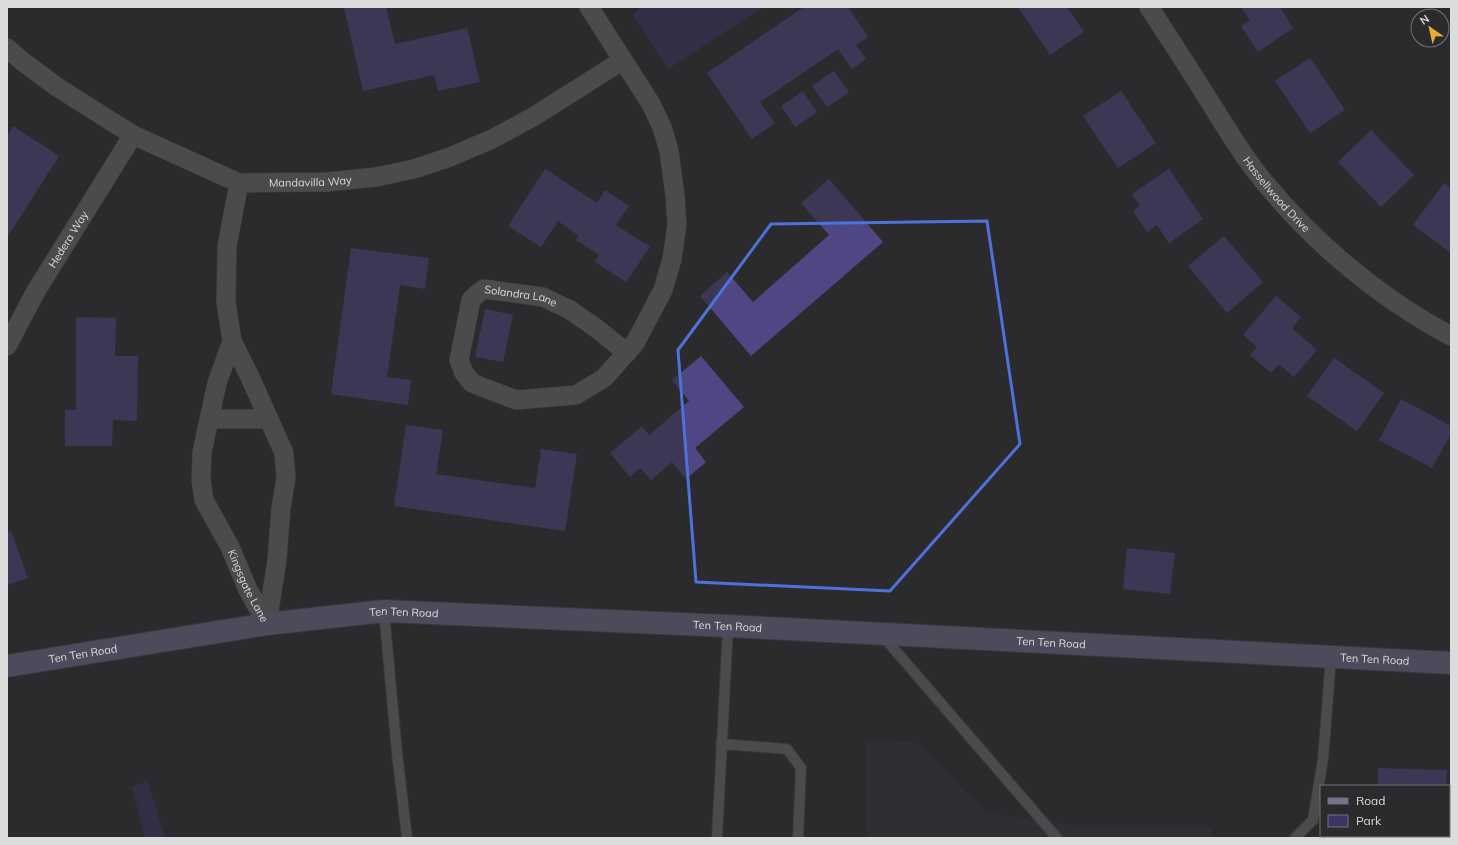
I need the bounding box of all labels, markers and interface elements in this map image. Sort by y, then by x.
north arrow [1410,8,1450,48]
text: N [1417,12,1432,28]
street label: Hassellwood Drive [1240,154,1313,235]
street label: Mandavilla Way [269,173,352,190]
street label: Hedera Way [45,208,91,270]
street label: Solandra Lane [484,282,559,310]
street label: Kingsgate Lane [225,547,272,625]
street label: Ten Ten Road [369,604,439,620]
street label: Ten Ten Road [693,617,763,635]
street label: Ten Ten Road [1016,634,1086,651]
street label: Ten Ten Road [48,641,118,666]
street label: Ten Ten Road [1340,650,1410,668]
legend [1320,785,1450,837]
text: Road [1356,793,1385,808]
text: Park [1356,813,1382,828]

